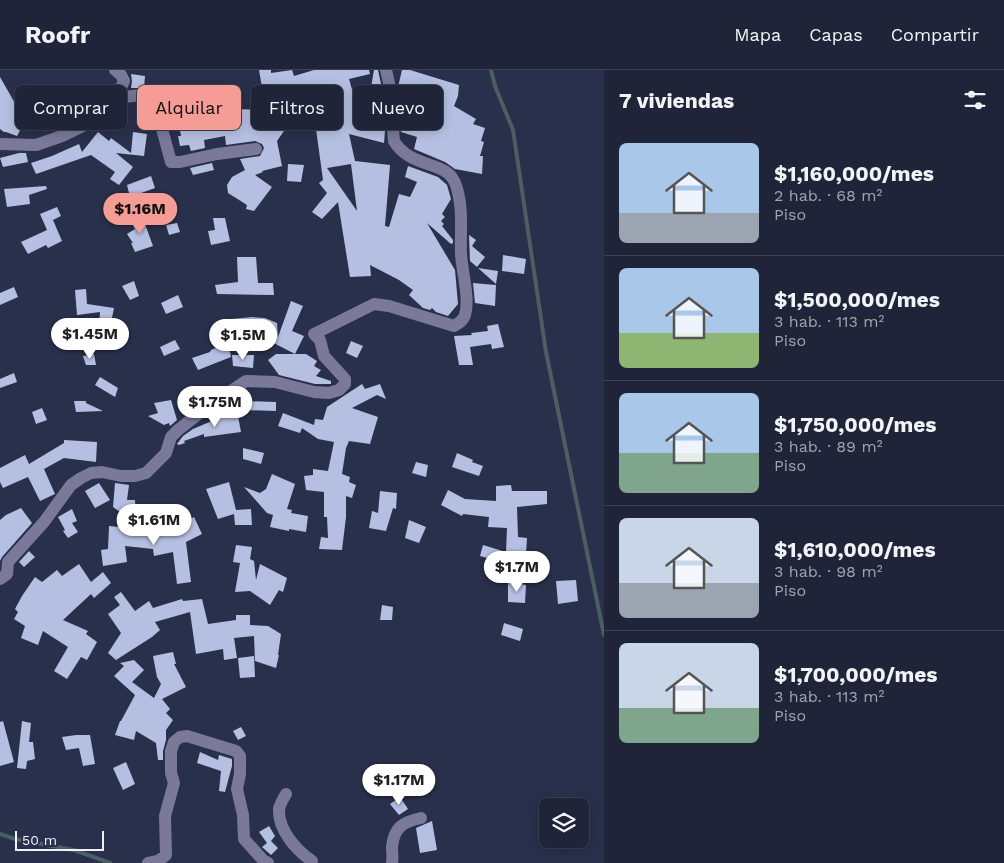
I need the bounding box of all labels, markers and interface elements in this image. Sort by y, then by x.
text: Roofr [25,21,90,49]
text: Mapa [734,24,781,45]
text: Capas [809,24,863,45]
text: Compartir [891,24,979,45]
chip: Comprar [15,85,127,130]
chip: Alquilar [137,85,241,130]
chip: Filtros [251,85,343,130]
chip: Nuevo [353,85,443,130]
icon: filters [961,86,989,114]
text: 7 viviendas [619,88,734,113]
text: $1,160,000/mes [774,161,934,186]
icon: home [659,163,719,223]
text: 2 hab. · 68 m² [774,186,882,205]
pin: $1.16M [99,192,181,235]
text: $1.16M [114,199,166,218]
text: Piso [774,205,806,224]
text: $1,500,000/mes [774,287,940,312]
icon: home [659,288,719,348]
text: 3 hab. · 113 m² [774,312,884,331]
pin: $1.45M [49,318,131,360]
pin: $1.5M [208,318,278,361]
text: $1.45M [62,324,118,343]
text: $1.5M [220,325,266,344]
text: Piso [774,331,806,350]
pin: $1.75M [174,386,256,428]
text: $1.75M [188,392,242,411]
text: $1,750,000/mes [774,412,937,437]
icon: home [659,413,719,473]
text: 3 hab. · 89 m² [774,437,883,456]
text: Piso [774,456,806,475]
pin: $1.61M [113,504,195,546]
text: $1.61M [128,510,180,529]
text: $1,610,000/mes [774,537,936,562]
icon: home [659,538,719,598]
pin: $1.7M [482,550,552,593]
text: $1.7M [495,557,539,576]
text: 3 hab. · 98 m² [774,562,883,581]
text: Piso [774,581,806,600]
text: $1,700,000/mes [774,662,938,687]
icon: home [659,663,719,723]
text: 3 hab. · 113 m² [774,687,884,706]
text: Piso [774,706,806,725]
pin: $1.17M [358,764,440,806]
text: $1.17M [373,770,425,789]
map controls [539,798,589,848]
button: layers [539,798,589,848]
scale bar [15,828,104,851]
text: 50 m [22,832,57,848]

